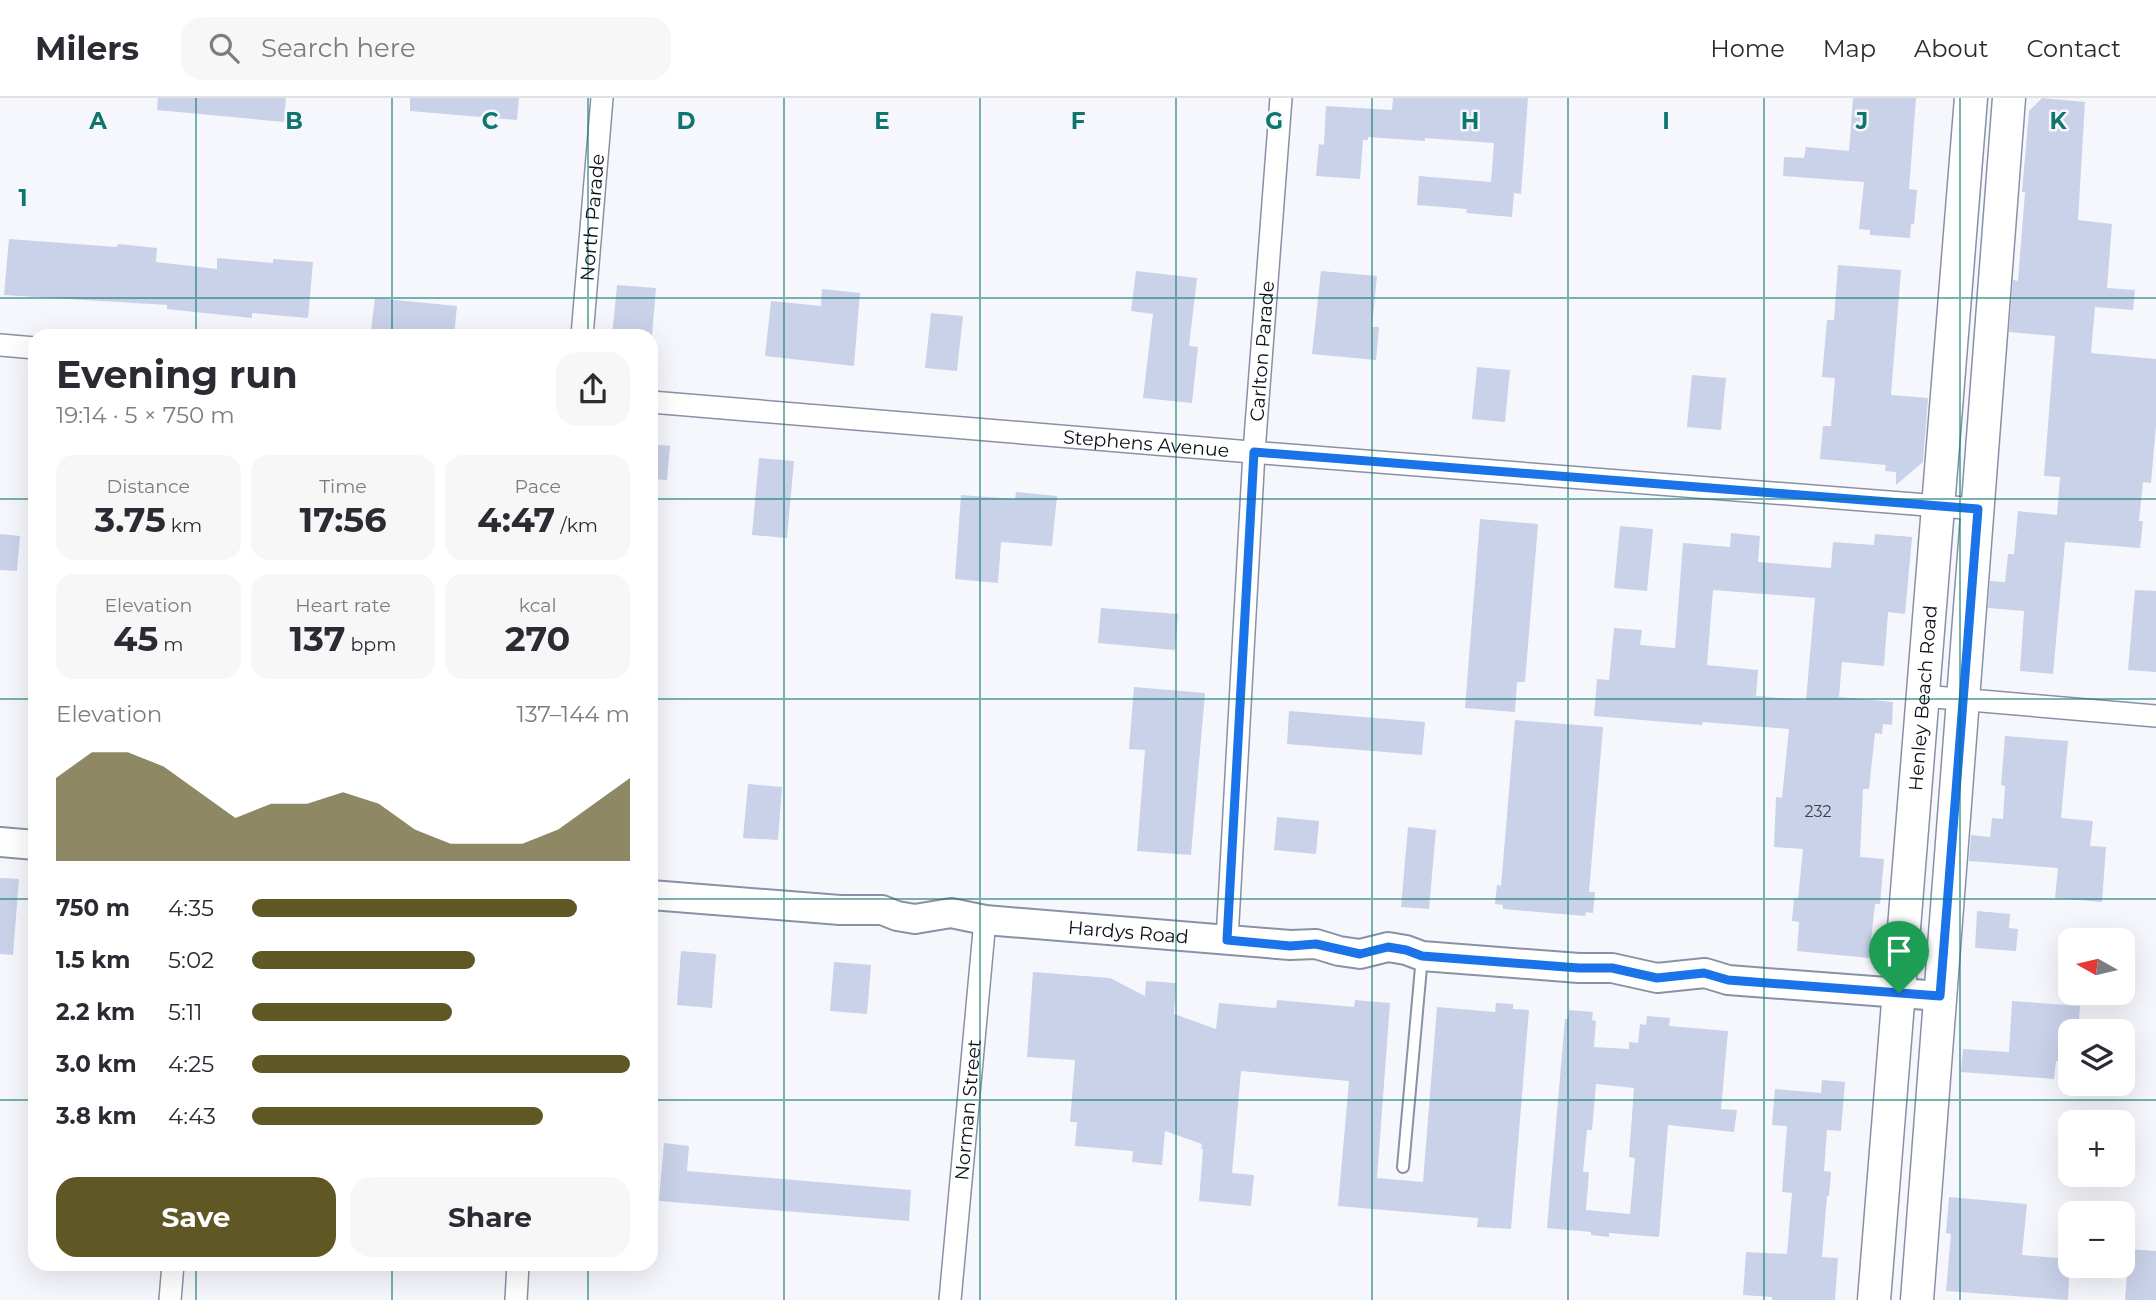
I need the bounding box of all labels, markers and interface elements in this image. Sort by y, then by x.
search box [181,17,671,80]
text: Milers [35,28,139,68]
icon: search [205,29,243,67]
text: Search here [261,32,416,64]
text: Home [1710,34,1785,63]
text: Map [1823,34,1876,63]
text: About [1914,34,1988,63]
text: Contact [2026,34,2121,63]
text: A [88,107,107,135]
text: B [285,107,303,135]
text: C [482,107,499,135]
text: D [677,107,696,135]
text: E [874,107,890,135]
text: F [1071,107,1086,135]
text: G [1265,107,1283,135]
text: H [1461,107,1479,135]
text: I [1662,107,1670,135]
text: J [1855,107,1868,135]
text: K [2049,107,2067,135]
street label: North Parade [576,153,609,282]
text: 1 [18,184,28,212]
street label: Carlton Parade [1245,280,1279,422]
text: Evening run [56,351,298,398]
button: share [556,352,630,426]
text: 19:14 · 5 × 750 m [56,401,235,429]
street label: Stephens Avenue [1062,425,1230,462]
text: Distance [107,475,190,498]
text: Time [319,475,367,498]
text: Pace [514,475,561,498]
text: 3.75 [95,498,166,541]
text: 17:56 [299,498,387,541]
text: 4:47 [477,498,555,541]
text: km [166,514,202,537]
text: /km [555,514,598,537]
text: Elevation [104,594,192,617]
text: Heart rate [295,594,391,617]
text: kcal [519,594,557,617]
street label: Henley Beach Road [1904,604,1942,792]
text: 45 [113,617,158,660]
text: 137 [290,617,345,660]
text: 270 [505,617,570,660]
text: m [158,633,183,656]
text: bpm [345,633,396,656]
text: Elevation [56,700,162,728]
text: 137–144 m [516,700,630,728]
house number: 232 [1804,802,1832,821]
text: 750 m [56,894,130,922]
text: 4:35 [168,894,214,922]
street label: Hardys Road [1067,916,1190,949]
pin [1869,921,1929,993]
north arrow [2058,928,2135,1004]
map controls [2058,928,2135,1278]
icon: arrive [1880,932,1918,970]
text: 1.5 km [56,946,130,974]
text: 5:02 [168,946,214,974]
text: 2.2 km [56,998,135,1026]
text: 5:11 [168,998,203,1026]
button: layers [2058,1019,2135,1096]
street label: Norman Street [950,1038,986,1181]
text: 3.0 km [56,1050,137,1078]
text: 4:25 [168,1050,214,1078]
text: 3.8 km [56,1102,137,1130]
text: 4:43 [168,1102,216,1130]
button: + [2058,1110,2135,1187]
button: Save [56,1177,336,1257]
button: Share [350,1177,630,1257]
button: − [2058,1201,2135,1278]

